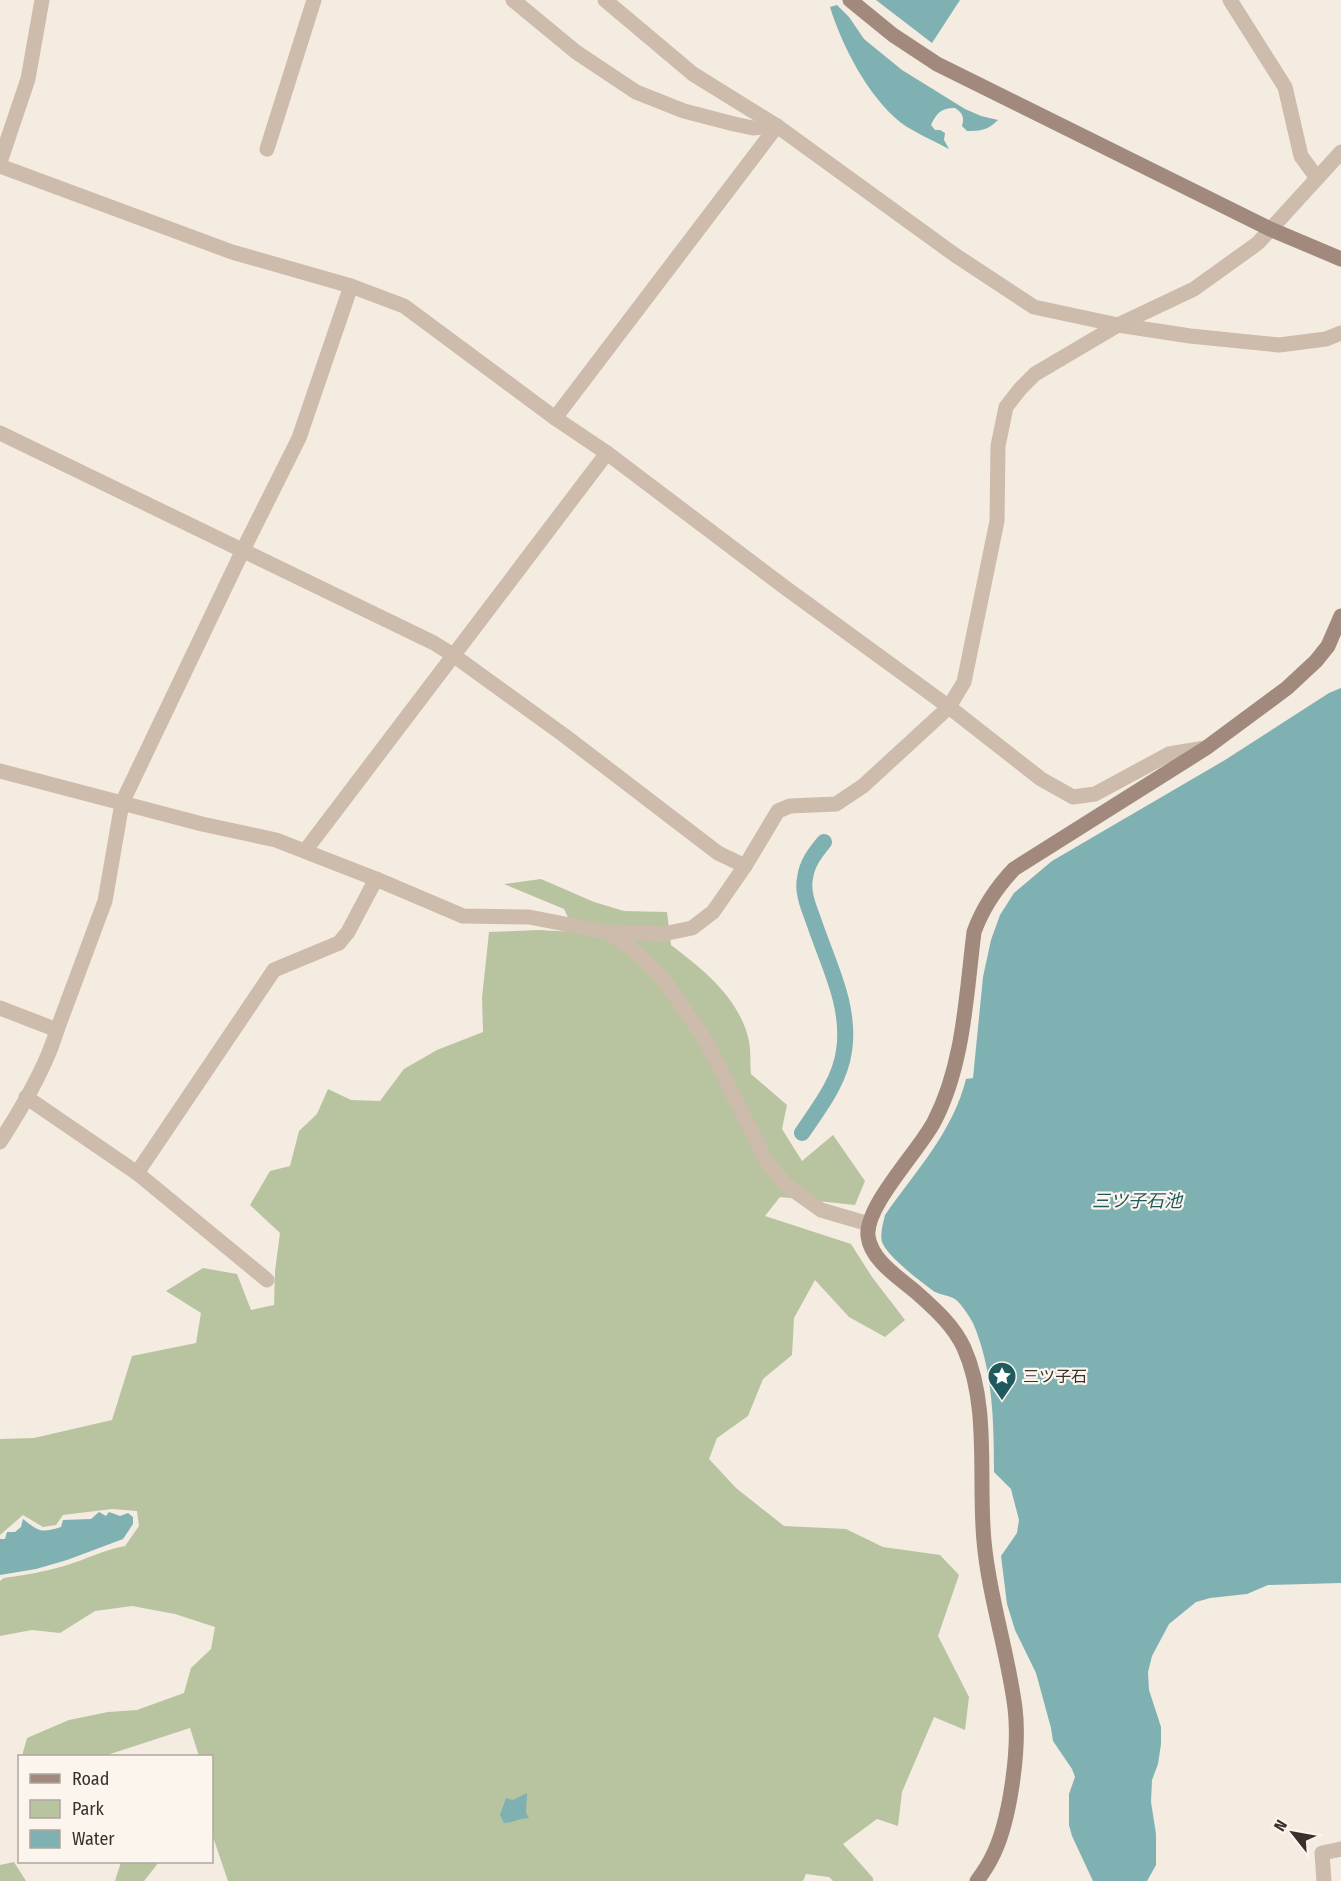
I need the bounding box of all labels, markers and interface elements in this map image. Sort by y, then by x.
water label: 三ツ子石池 [1092,1190,1184,1212]
place icon: 三ツ子石 [986,1360,1018,1402]
place label: 三ツ子石 [1023,1367,1087,1386]
legend [18,1755,213,1863]
text: Road [72,1768,109,1790]
text: Park [72,1798,105,1820]
north arrow [1263,1803,1323,1863]
text: N [1270,1817,1291,1835]
text: Water [72,1828,115,1850]

